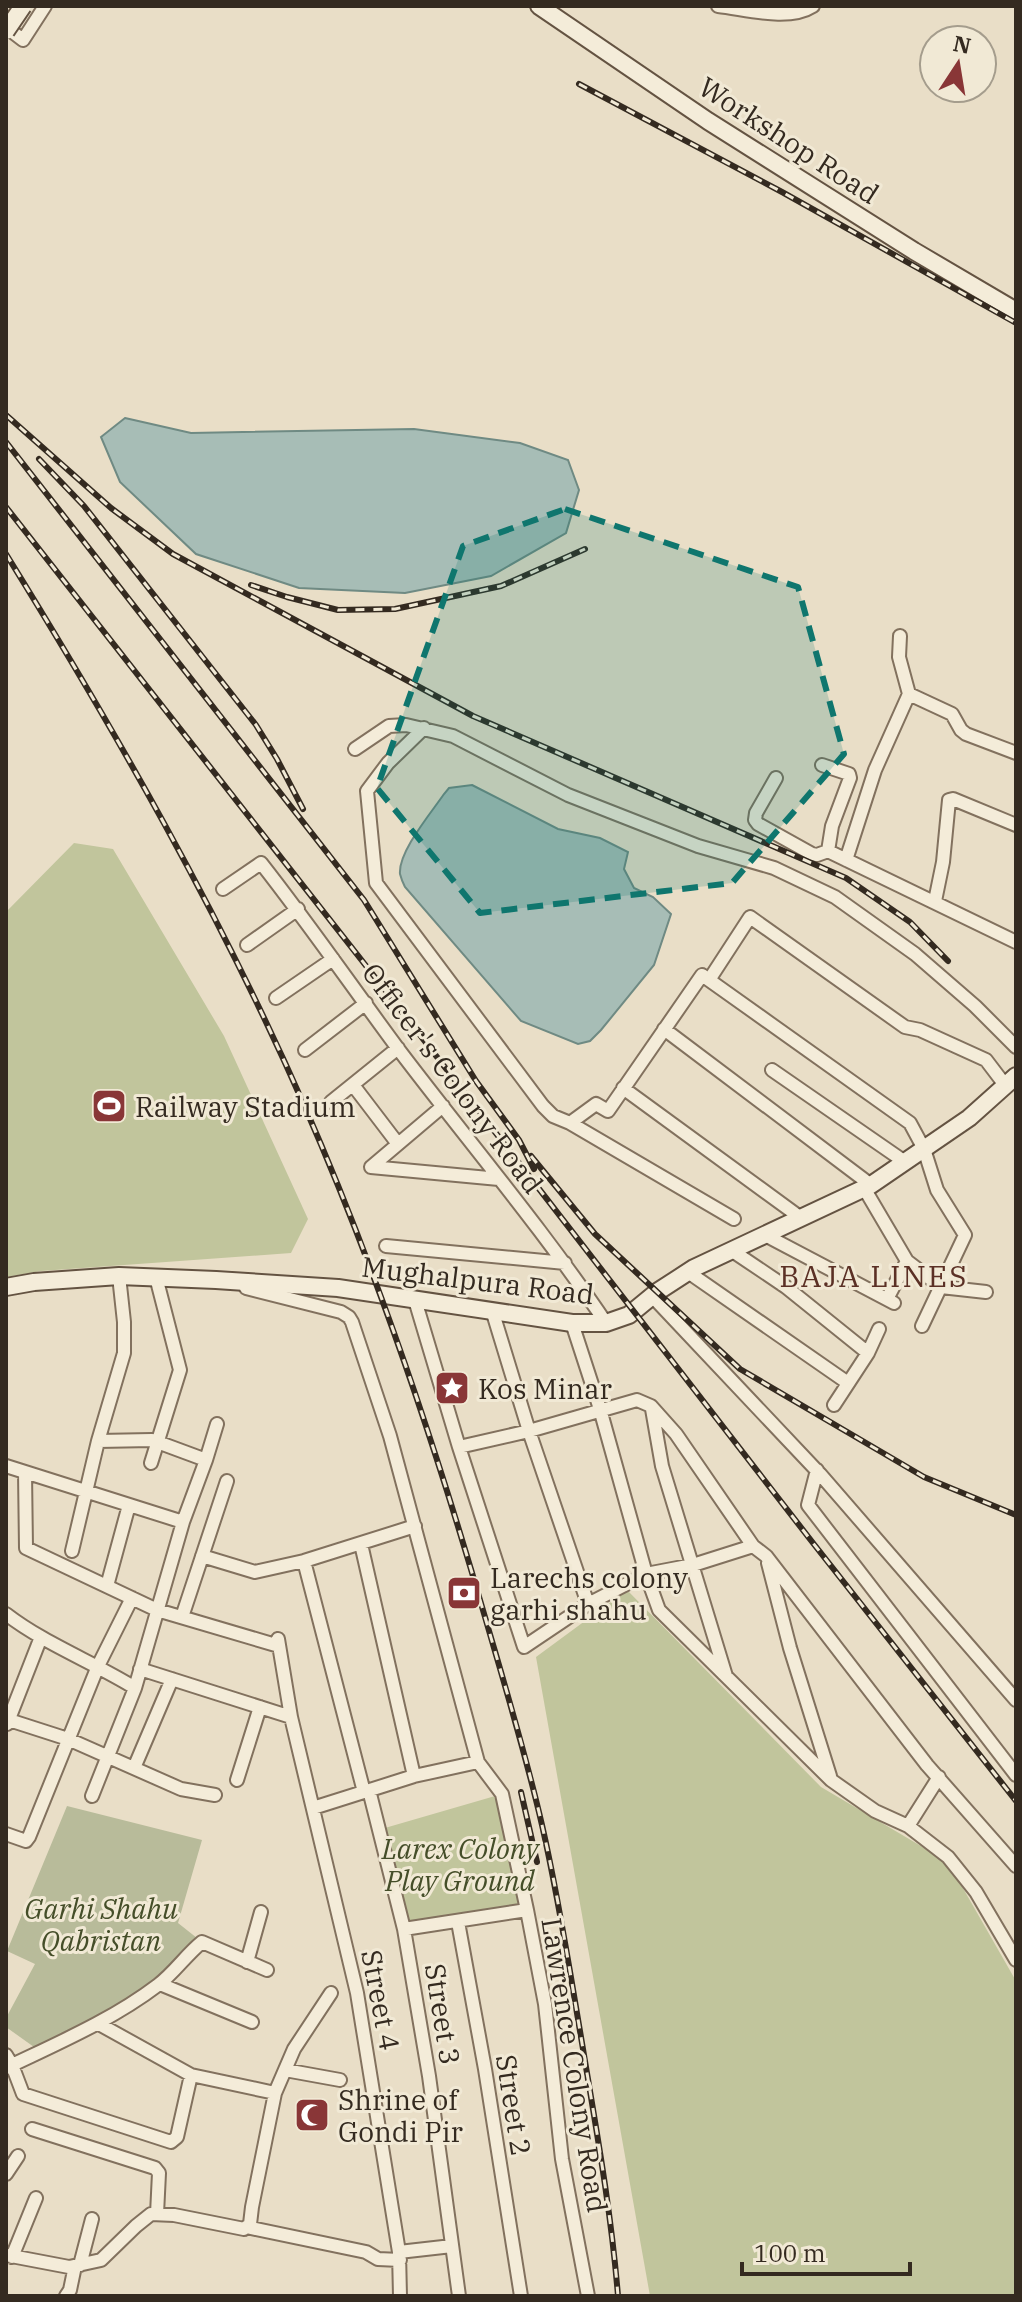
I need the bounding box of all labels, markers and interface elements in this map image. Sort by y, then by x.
north arrow [918,24,998,104]
text: N [951,28,974,60]
street label: Workshop Road [692,68,886,212]
street label: Officer's Colony Road [354,955,552,1201]
sports icon: Railway Stadium [90,1087,128,1125]
place label: Railway Stadium [135,1088,356,1125]
street label: Mughalpura Road [360,1247,596,1313]
district label: BAJA LINES [779,1256,969,1295]
place icon: Kos Minar [433,1369,471,1407]
place label: Kos Minar [478,1370,612,1407]
place label: Larechs colony garhi shahu [490,1559,688,1628]
bank icon: Larechs colony garhi shahu [445,1574,483,1612]
park label: Larex Colony Play Ground [381,1830,541,1899]
park label: Garhi Shahu Qabristan [24,1890,178,1959]
street label: Lawrence Colony Road [533,1915,617,2215]
street label: Street 4 [353,1946,409,2054]
street label: Street 3 [417,1961,469,2067]
street label: Street 2 [488,2052,540,2158]
place label: Shrine of Gondi Pir [338,2081,464,2150]
mosque icon: Shrine of Gondi Pir [293,2096,331,2134]
scale bar [742,2226,910,2276]
text: 100 m [754,2237,826,2269]

